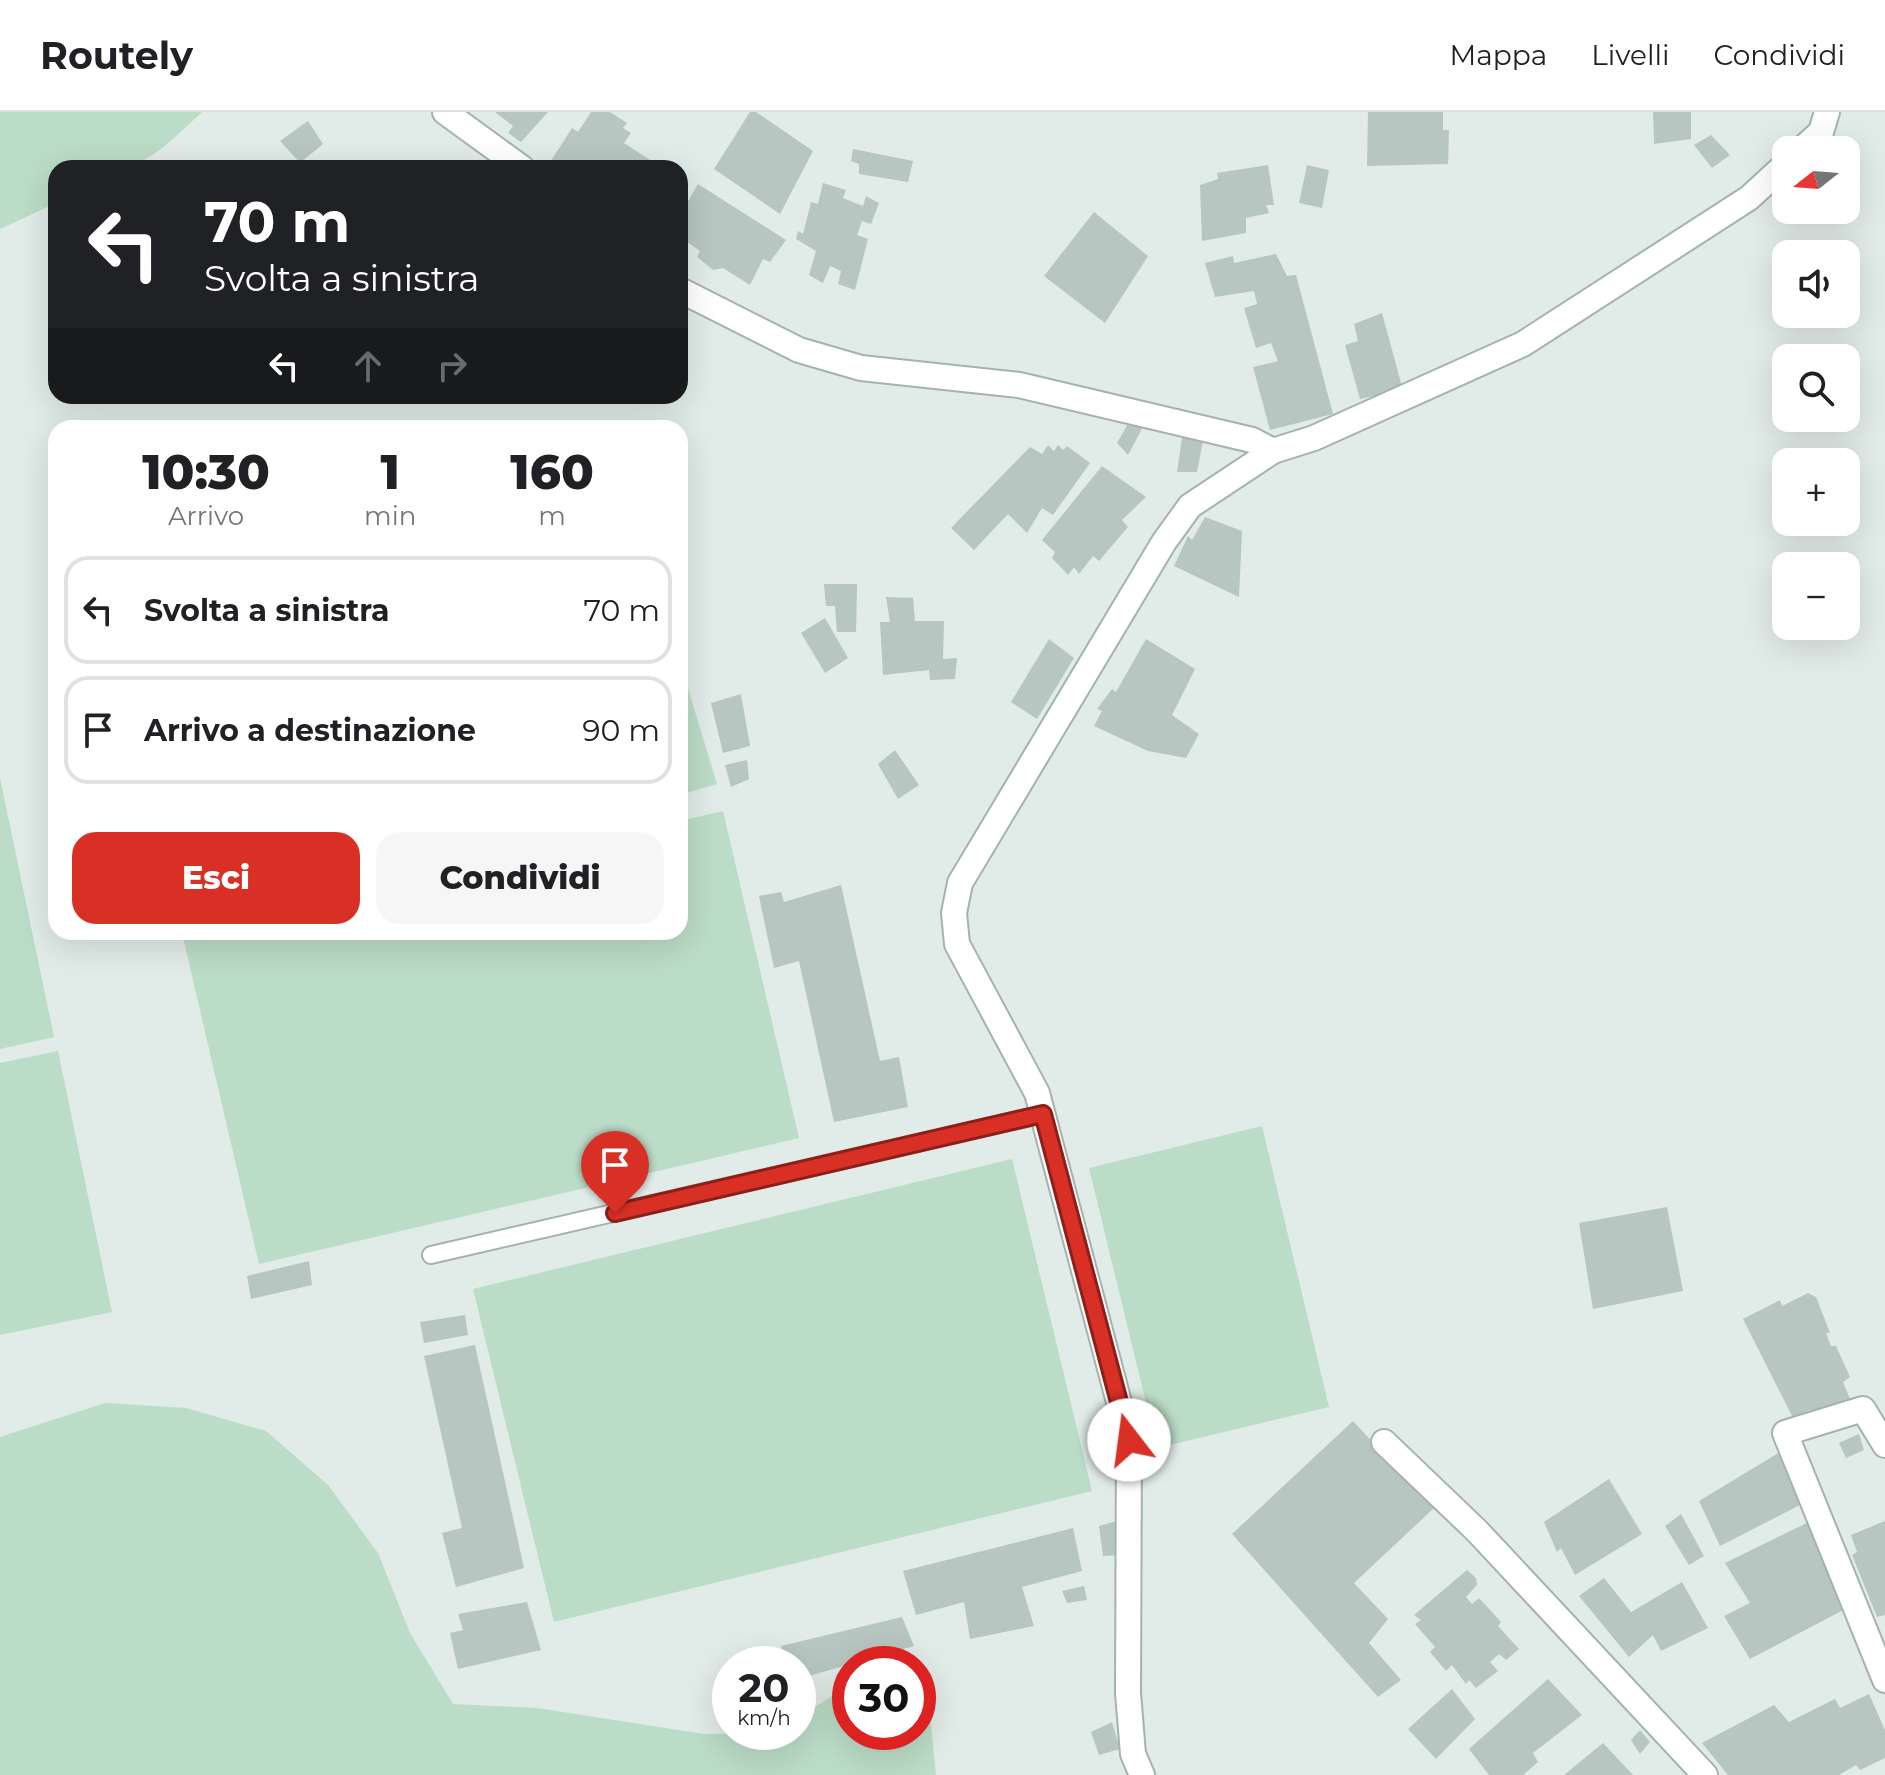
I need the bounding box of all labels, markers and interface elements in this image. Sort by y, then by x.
text: Routely [40,32,193,79]
text: Mappa [1450,38,1547,72]
text: Livelli [1591,38,1670,72]
text: Condividi [1714,38,1845,72]
north arrow [1772,136,1860,224]
map controls [1772,136,1860,640]
text: 70 m [204,188,350,256]
icon: left [72,192,176,296]
button: sound [1772,240,1860,328]
text: Svolta a sinistra [204,256,480,300]
icon: left [262,344,306,388]
icon: ahead [346,344,390,388]
icon: right [430,344,474,388]
button: search [1772,344,1860,432]
text: 10:30 [142,443,270,501]
text: 1 [380,443,400,501]
text: 160 [510,443,594,501]
button: + [1772,448,1860,536]
text: Arrivo [168,500,244,532]
text: min [364,500,416,532]
text: m [538,500,566,532]
button: − [1772,552,1860,640]
icon: left [76,588,120,632]
text: Svolta a sinistra [144,592,390,629]
text: 70 m [583,592,660,629]
icon: arrive [76,708,120,752]
text: Arrivo a destinazione [144,712,476,749]
text: 90 m [582,712,660,749]
button: Esci [72,832,360,924]
button: Condividi [376,832,664,924]
pin [581,1131,649,1213]
icon: arrive [593,1143,637,1187]
position arrow [1087,1398,1171,1482]
speed limit sign: 30 [832,1646,936,1750]
text: 20 [739,1663,789,1712]
text: km/h [737,1706,791,1730]

